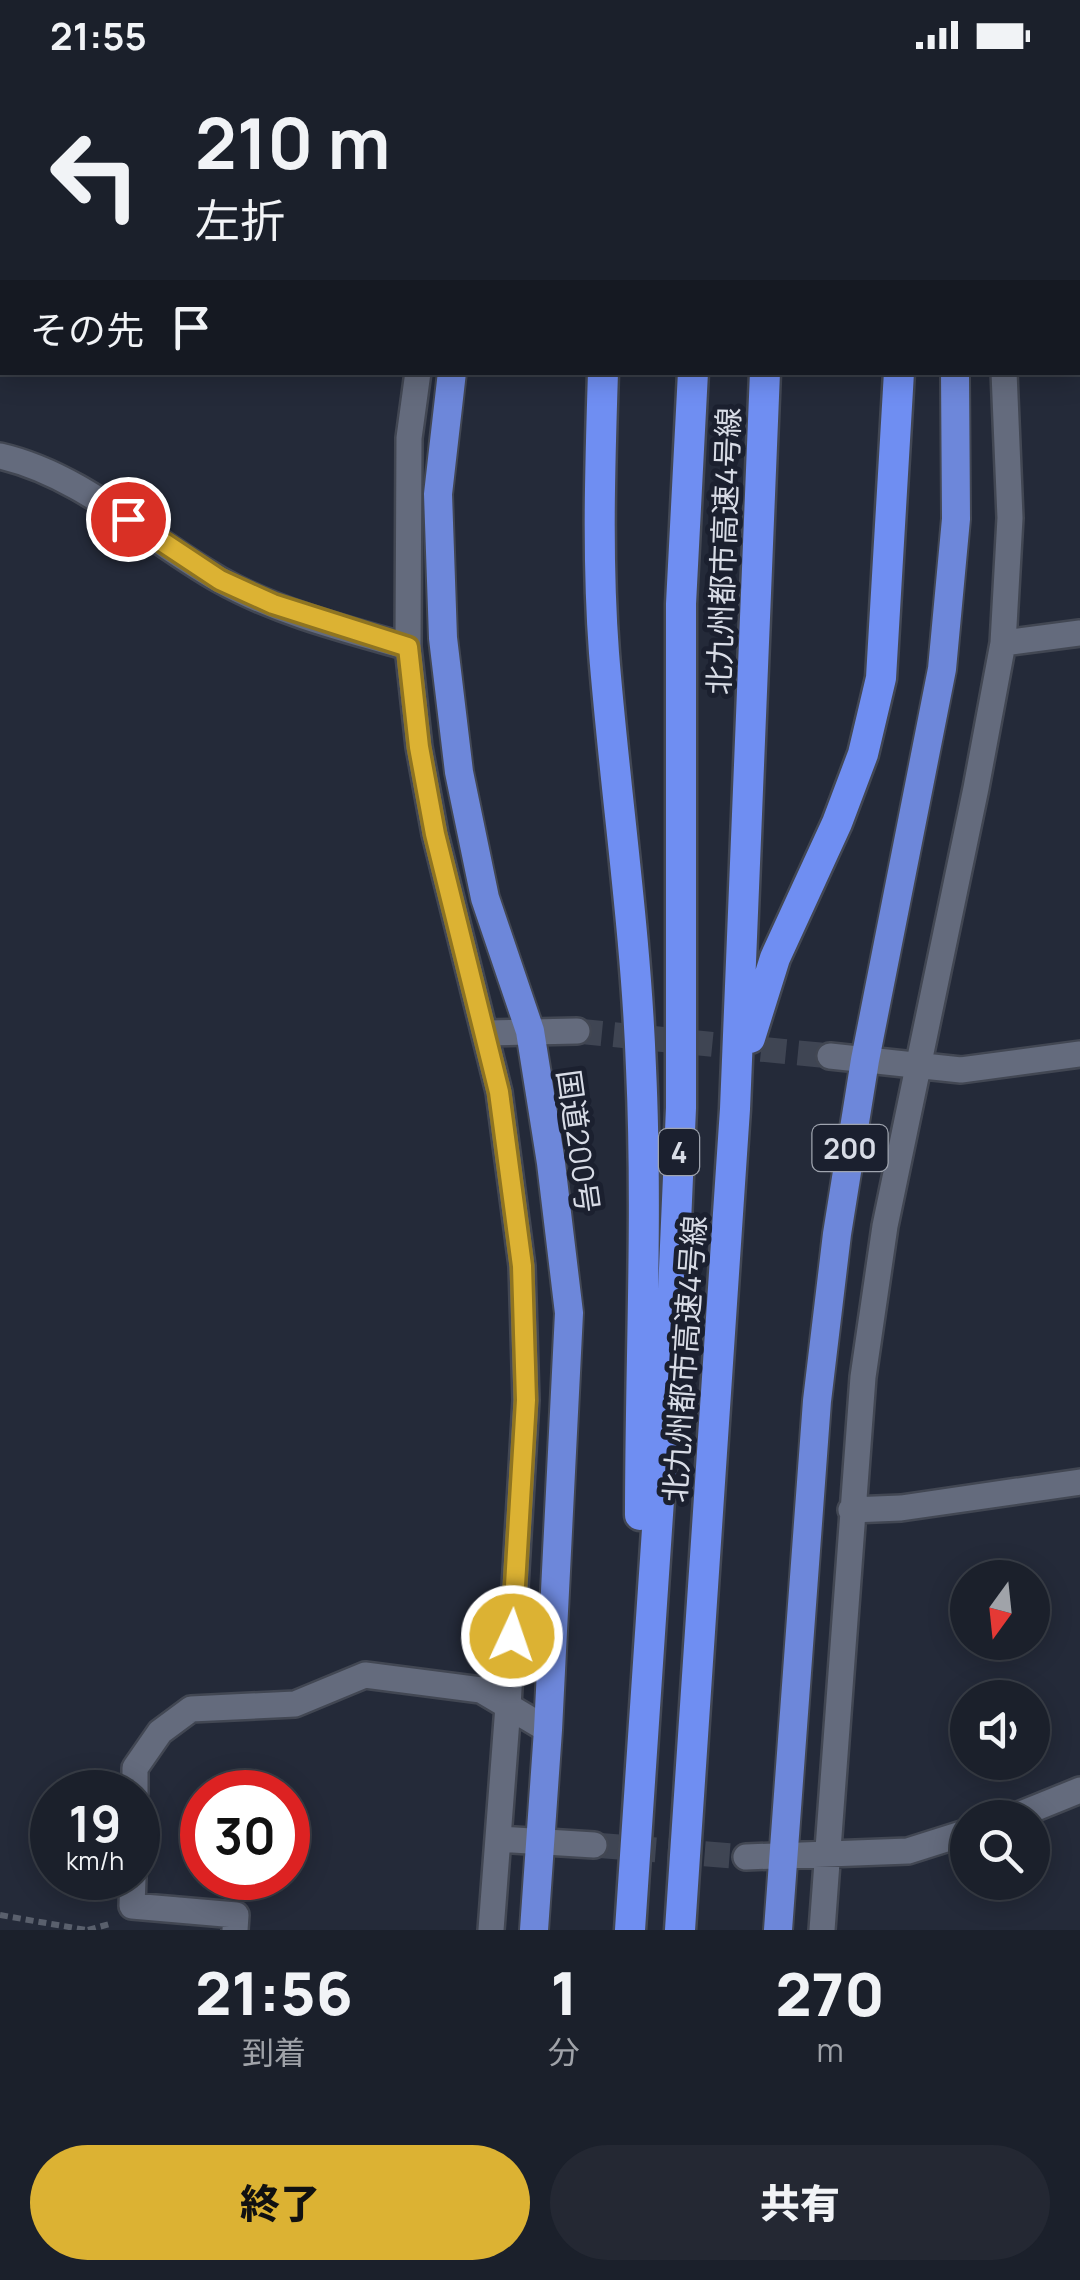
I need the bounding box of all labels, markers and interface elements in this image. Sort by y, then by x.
text: 21:55 [50,9,147,61]
text: 210 m [195,94,390,190]
icon: left [30,110,160,240]
text: 左折 [195,189,285,251]
icon: arrive [164,300,219,355]
text: その先 [30,303,144,355]
street label: 北九州都市高速4号線 [697,407,749,695]
pin [86,477,171,562]
icon: arrive [101,492,156,547]
street label: 国道200号 [549,1067,609,1215]
road number: 200 [812,1125,888,1171]
road number: 4 [659,1129,699,1175]
street label: 北九州都市高速4号線 [654,1214,714,1504]
north arrow [950,1560,1050,1660]
map controls [950,1560,1050,1900]
position arrow [460,1584,564,1688]
button: sound [950,1680,1050,1780]
speed limit sign: 30 [180,1770,310,1900]
text: 19 [69,1789,121,1857]
button: search [950,1800,1050,1900]
text: km/h [66,1843,124,1878]
text: 21:56 [195,1951,353,2033]
text: 1 [550,1951,578,2033]
text: 270 [775,1952,885,2034]
text: m [816,2028,844,2072]
text: 到着 [242,2030,306,2074]
text: 分 [548,2030,580,2074]
button: 終了 [30,2145,530,2260]
button: 共有 [550,2145,1050,2260]

